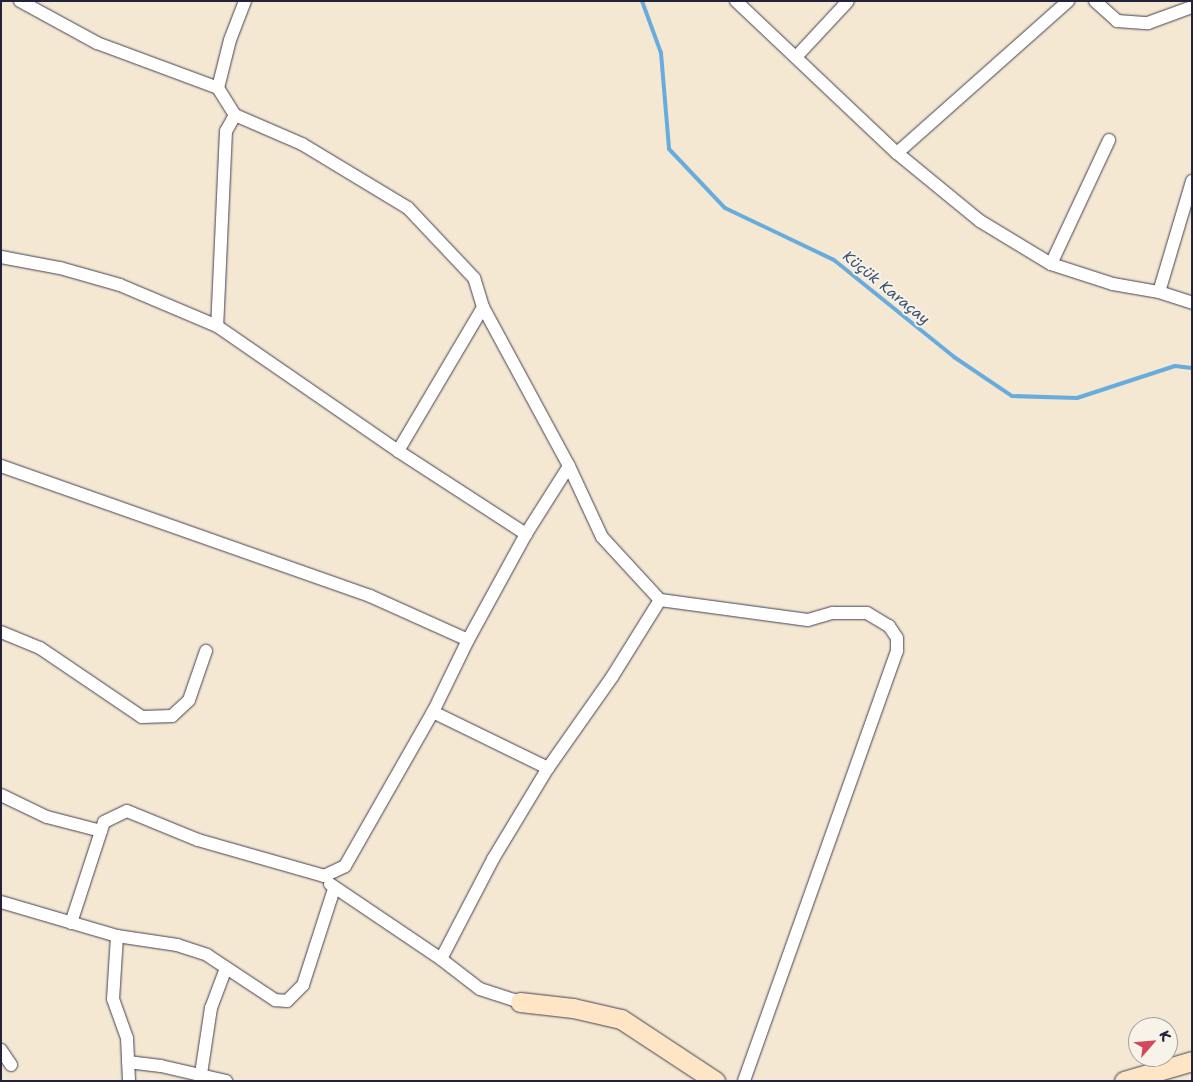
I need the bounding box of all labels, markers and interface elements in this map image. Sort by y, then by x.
water label: Küçük Karaçay [839,247,933,329]
north arrow [1128,1017,1178,1067]
text: K [1155,1027,1176,1044]

